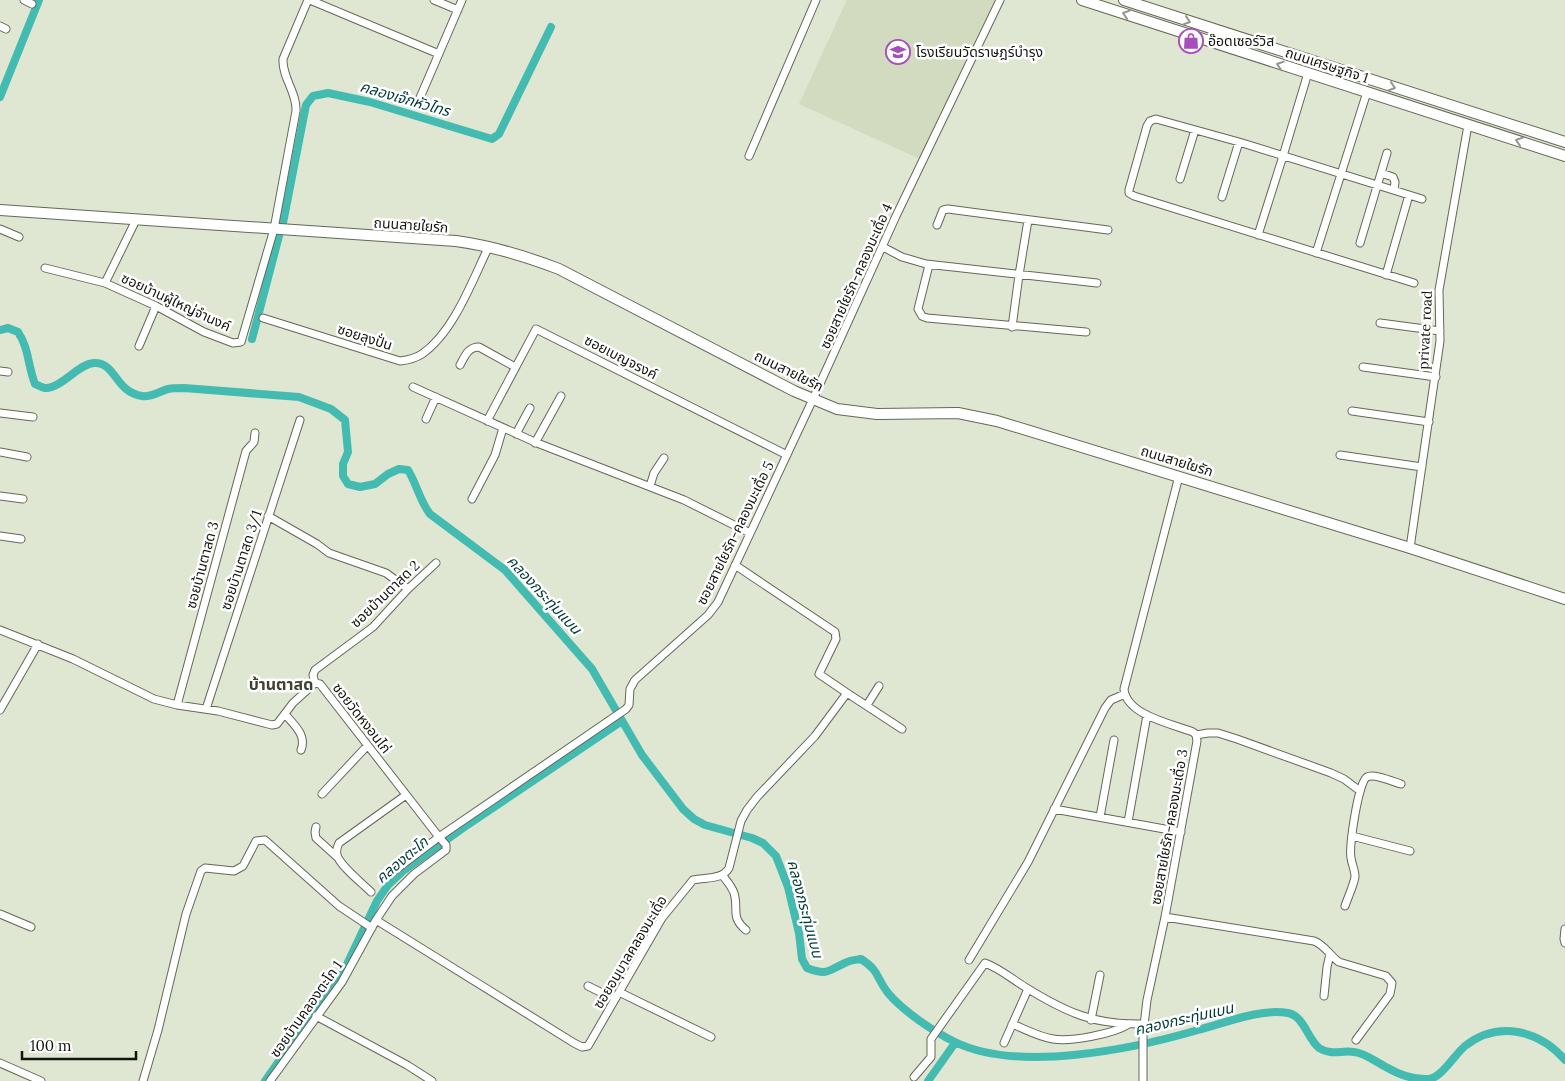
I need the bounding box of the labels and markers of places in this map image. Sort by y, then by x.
shop icon: อ๊อดเซอร์วิส [1178,28,1204,54]
place label: อ๊อดเซอร์วิส [1208,32,1274,50]
school or university icon: โรงเรียนวัดราษฎร์บํารุง [885,39,911,65]
place label: โรงเรียนวัดราษฎร์บํารุง [916,43,1043,61]

